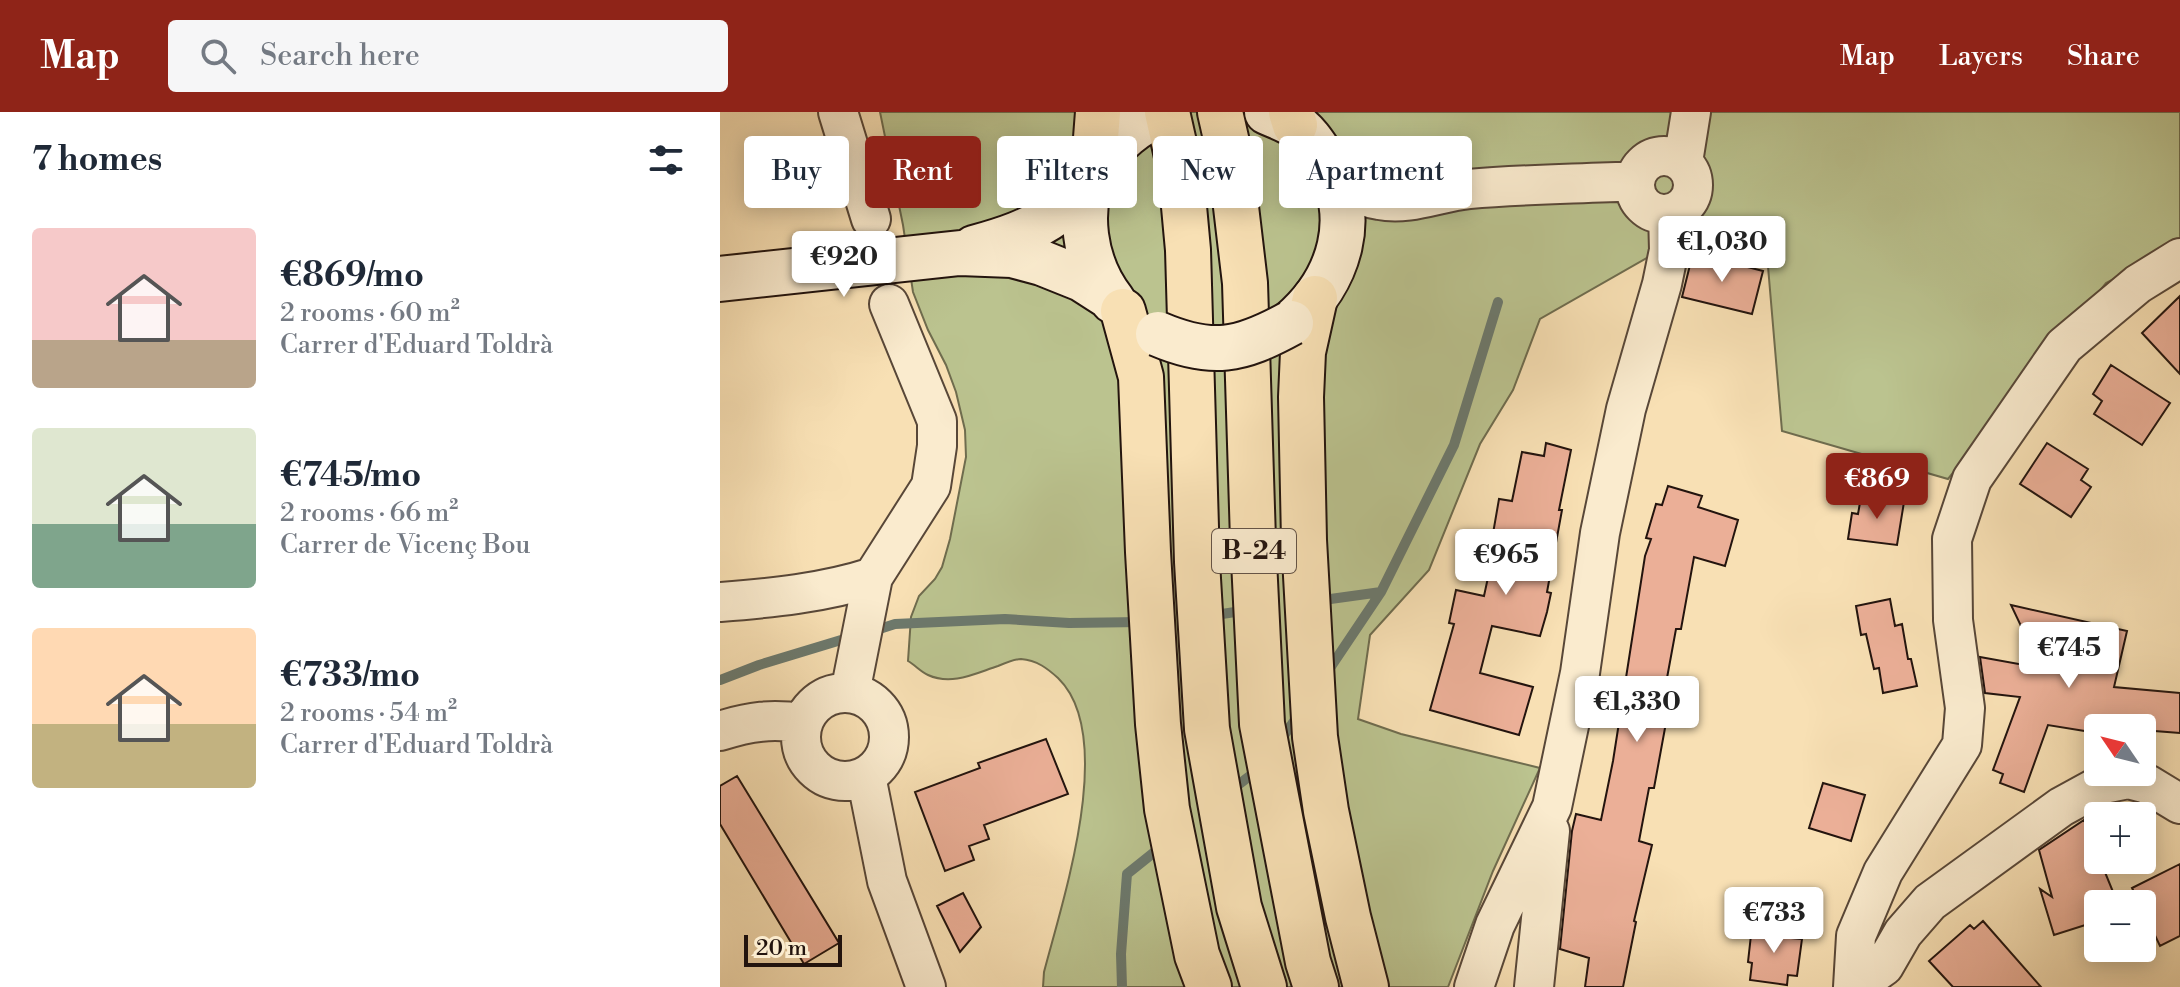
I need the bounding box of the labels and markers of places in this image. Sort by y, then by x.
pin: €1,030 [1657,216,1787,284]
pin: €920 [797,231,891,299]
pin: €869 [1830,453,1924,521]
pin: €965 [1459,529,1553,597]
pin: €745 [2022,622,2116,690]
pin: €1,330 [1572,676,1702,744]
pin: €733 [1727,887,1821,955]

